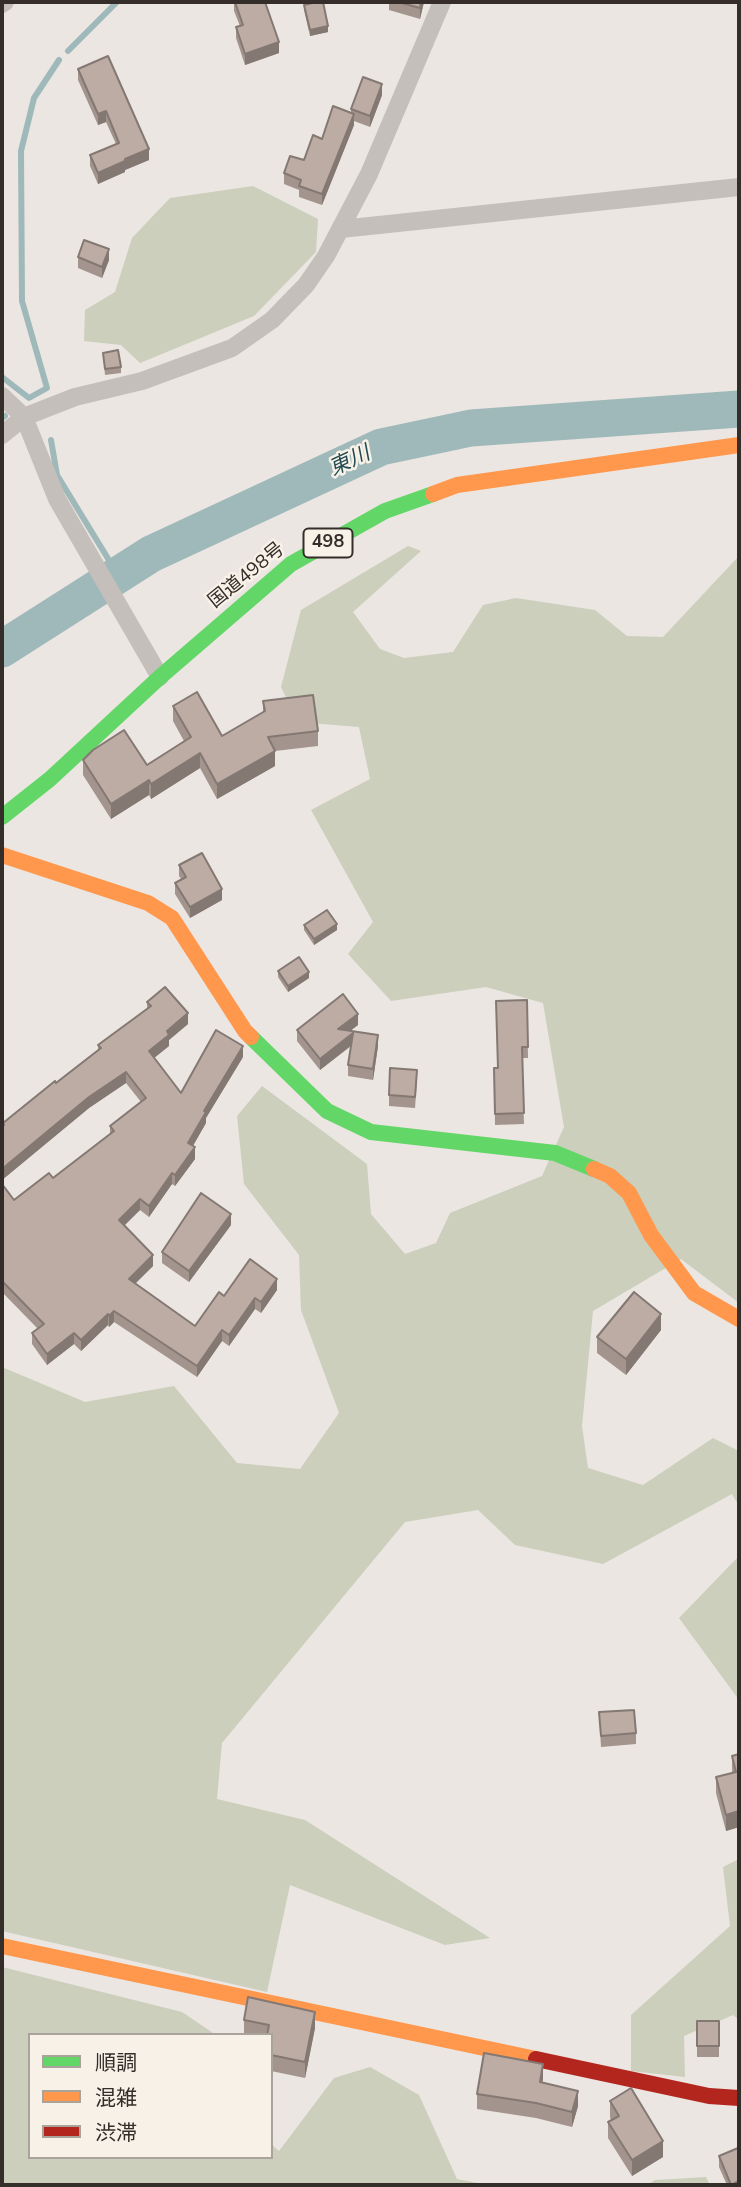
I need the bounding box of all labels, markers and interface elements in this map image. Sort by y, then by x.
water label: 東川 [326,442,374,482]
road number: 498 [304,528,352,558]
street label: 国道498号 [204,538,290,614]
legend [28,2033,273,2159]
text: 順調 [95,2049,137,2077]
text: 混雑 [95,2084,137,2112]
text: 渋滞 [95,2119,137,2147]

